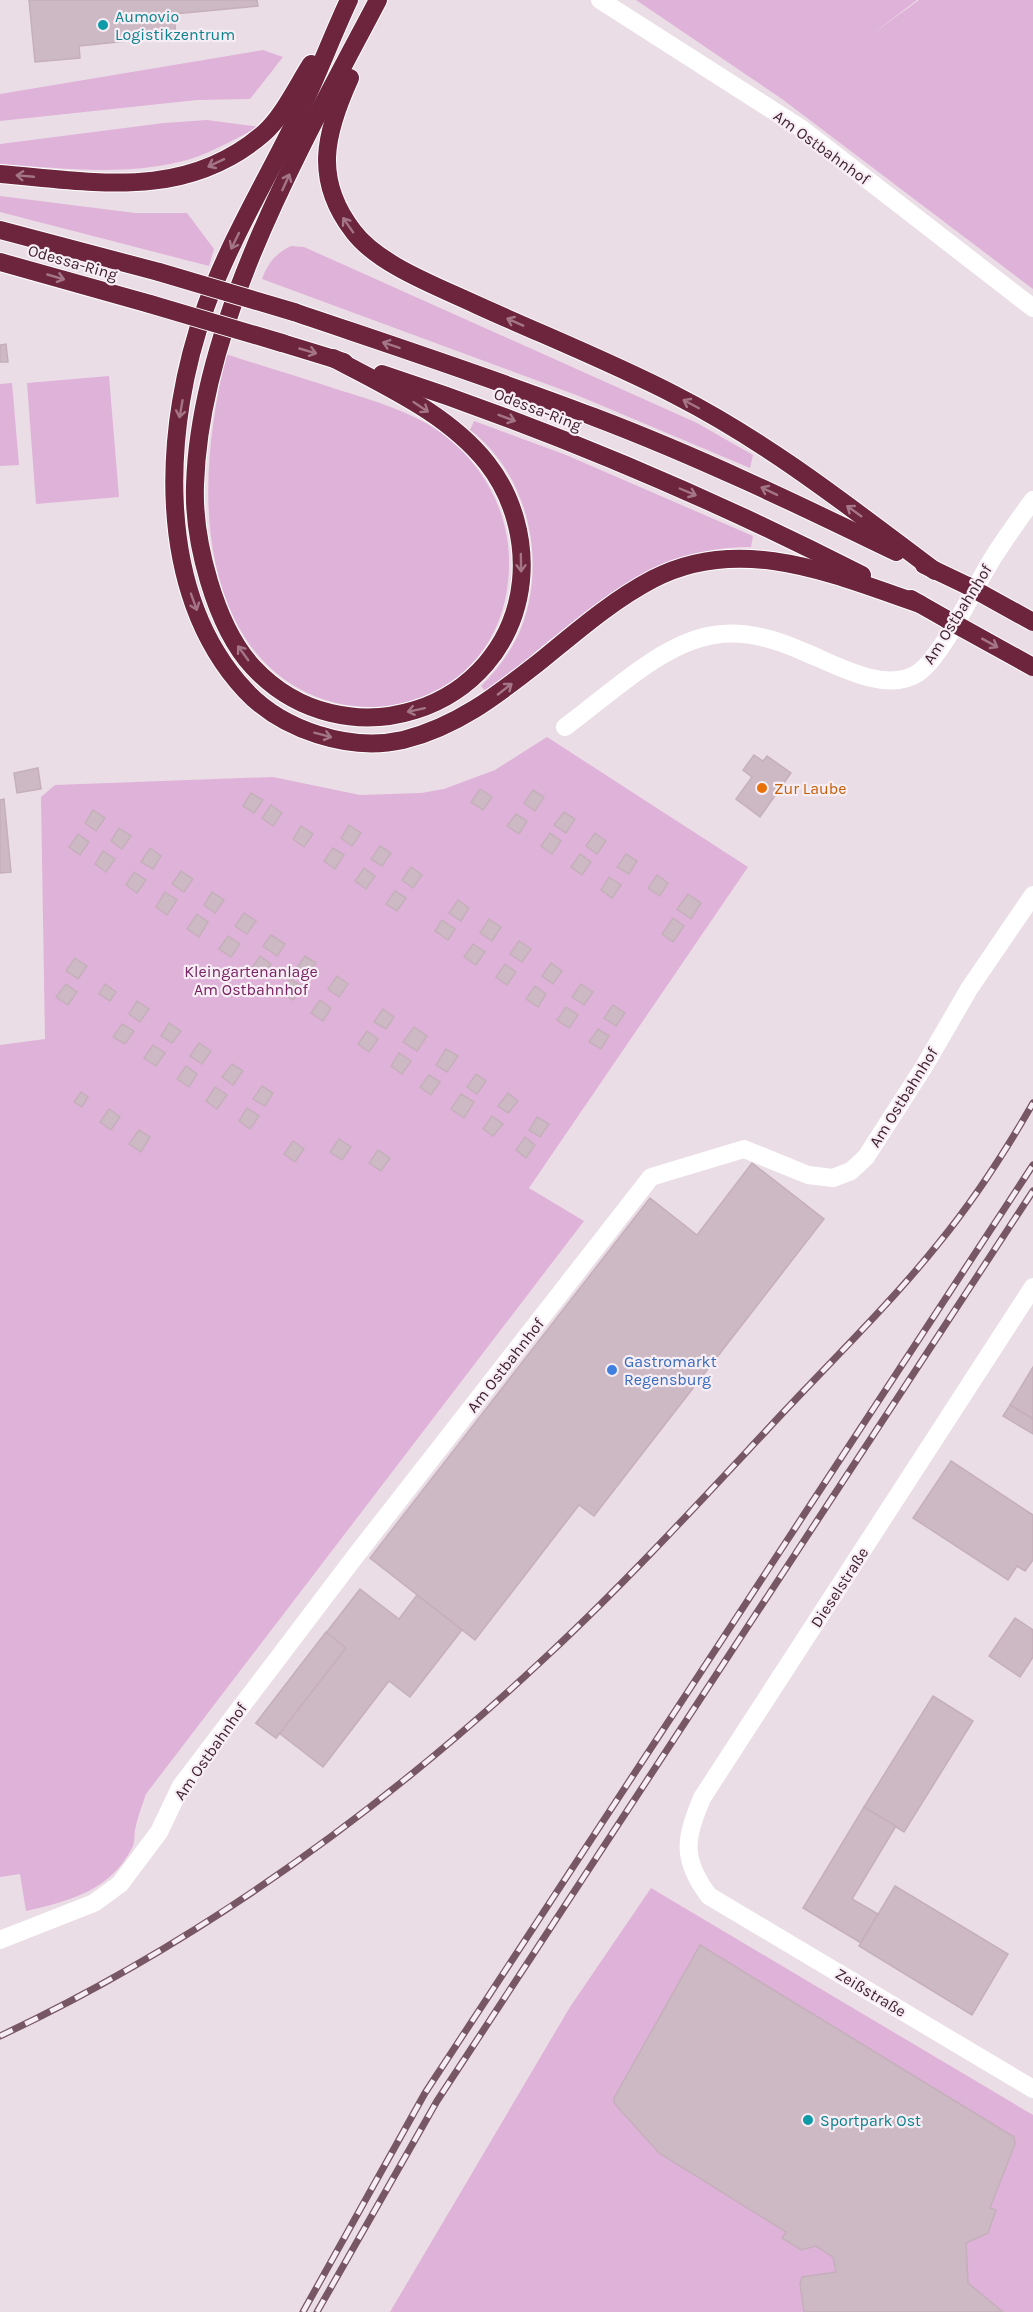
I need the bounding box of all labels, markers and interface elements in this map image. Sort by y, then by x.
place label: Aumovio Logistikzentrum [115,7,235,44]
marker: Aumovio Logistikzentrum [96,18,110,32]
street label: Am Ostbahnhof [770,106,874,189]
one-way arrow [208,158,226,170]
one-way arrow [16,170,35,181]
one-way arrow [280,174,292,192]
one-way arrow [342,217,354,233]
one-way arrow [228,232,240,250]
street label: Odessa-Ring [26,241,120,284]
one-way arrow [46,272,65,283]
one-way arrow [506,316,524,327]
one-way arrow [382,338,401,349]
one-way arrow [298,346,317,357]
street label: Odessa-Ring [491,384,584,435]
one-way arrow [683,398,701,409]
one-way arrow [176,399,187,419]
one-way arrow [412,401,428,413]
one-way arrow [498,413,516,424]
one-way arrow [760,484,778,496]
one-way arrow [678,487,697,498]
one-way arrow [847,505,863,517]
one-way arrow [515,553,527,573]
street label: Am Ostbahnhof [919,560,996,668]
one-way arrow [190,592,201,611]
one-way arrow [981,638,999,649]
one-way arrow [237,645,249,661]
one-way arrow [496,683,512,696]
one-way arrow [407,705,426,716]
one-way arrow [313,730,332,742]
place label: Zur Laube [774,779,846,798]
marker: Zur Laube [755,781,769,795]
park label: Kleingartenanlage Am Ostbahnhof [184,962,318,999]
street label: Am Ostbahnhof [865,1043,942,1151]
street label: Am Ostbahnhof [463,1314,548,1416]
place label: Gastromarkt Regensburg [624,1352,717,1389]
marker: Gastromarkt Regensburg [605,1363,619,1377]
street label: Dieselstraße [806,1544,872,1631]
street label: Am Ostbahnhof [170,1699,251,1804]
street label: Zeißstraße [832,1964,910,2021]
place label: Sportpark Ost [820,2111,921,2130]
marker: Sportpark Ost [801,2113,815,2127]

